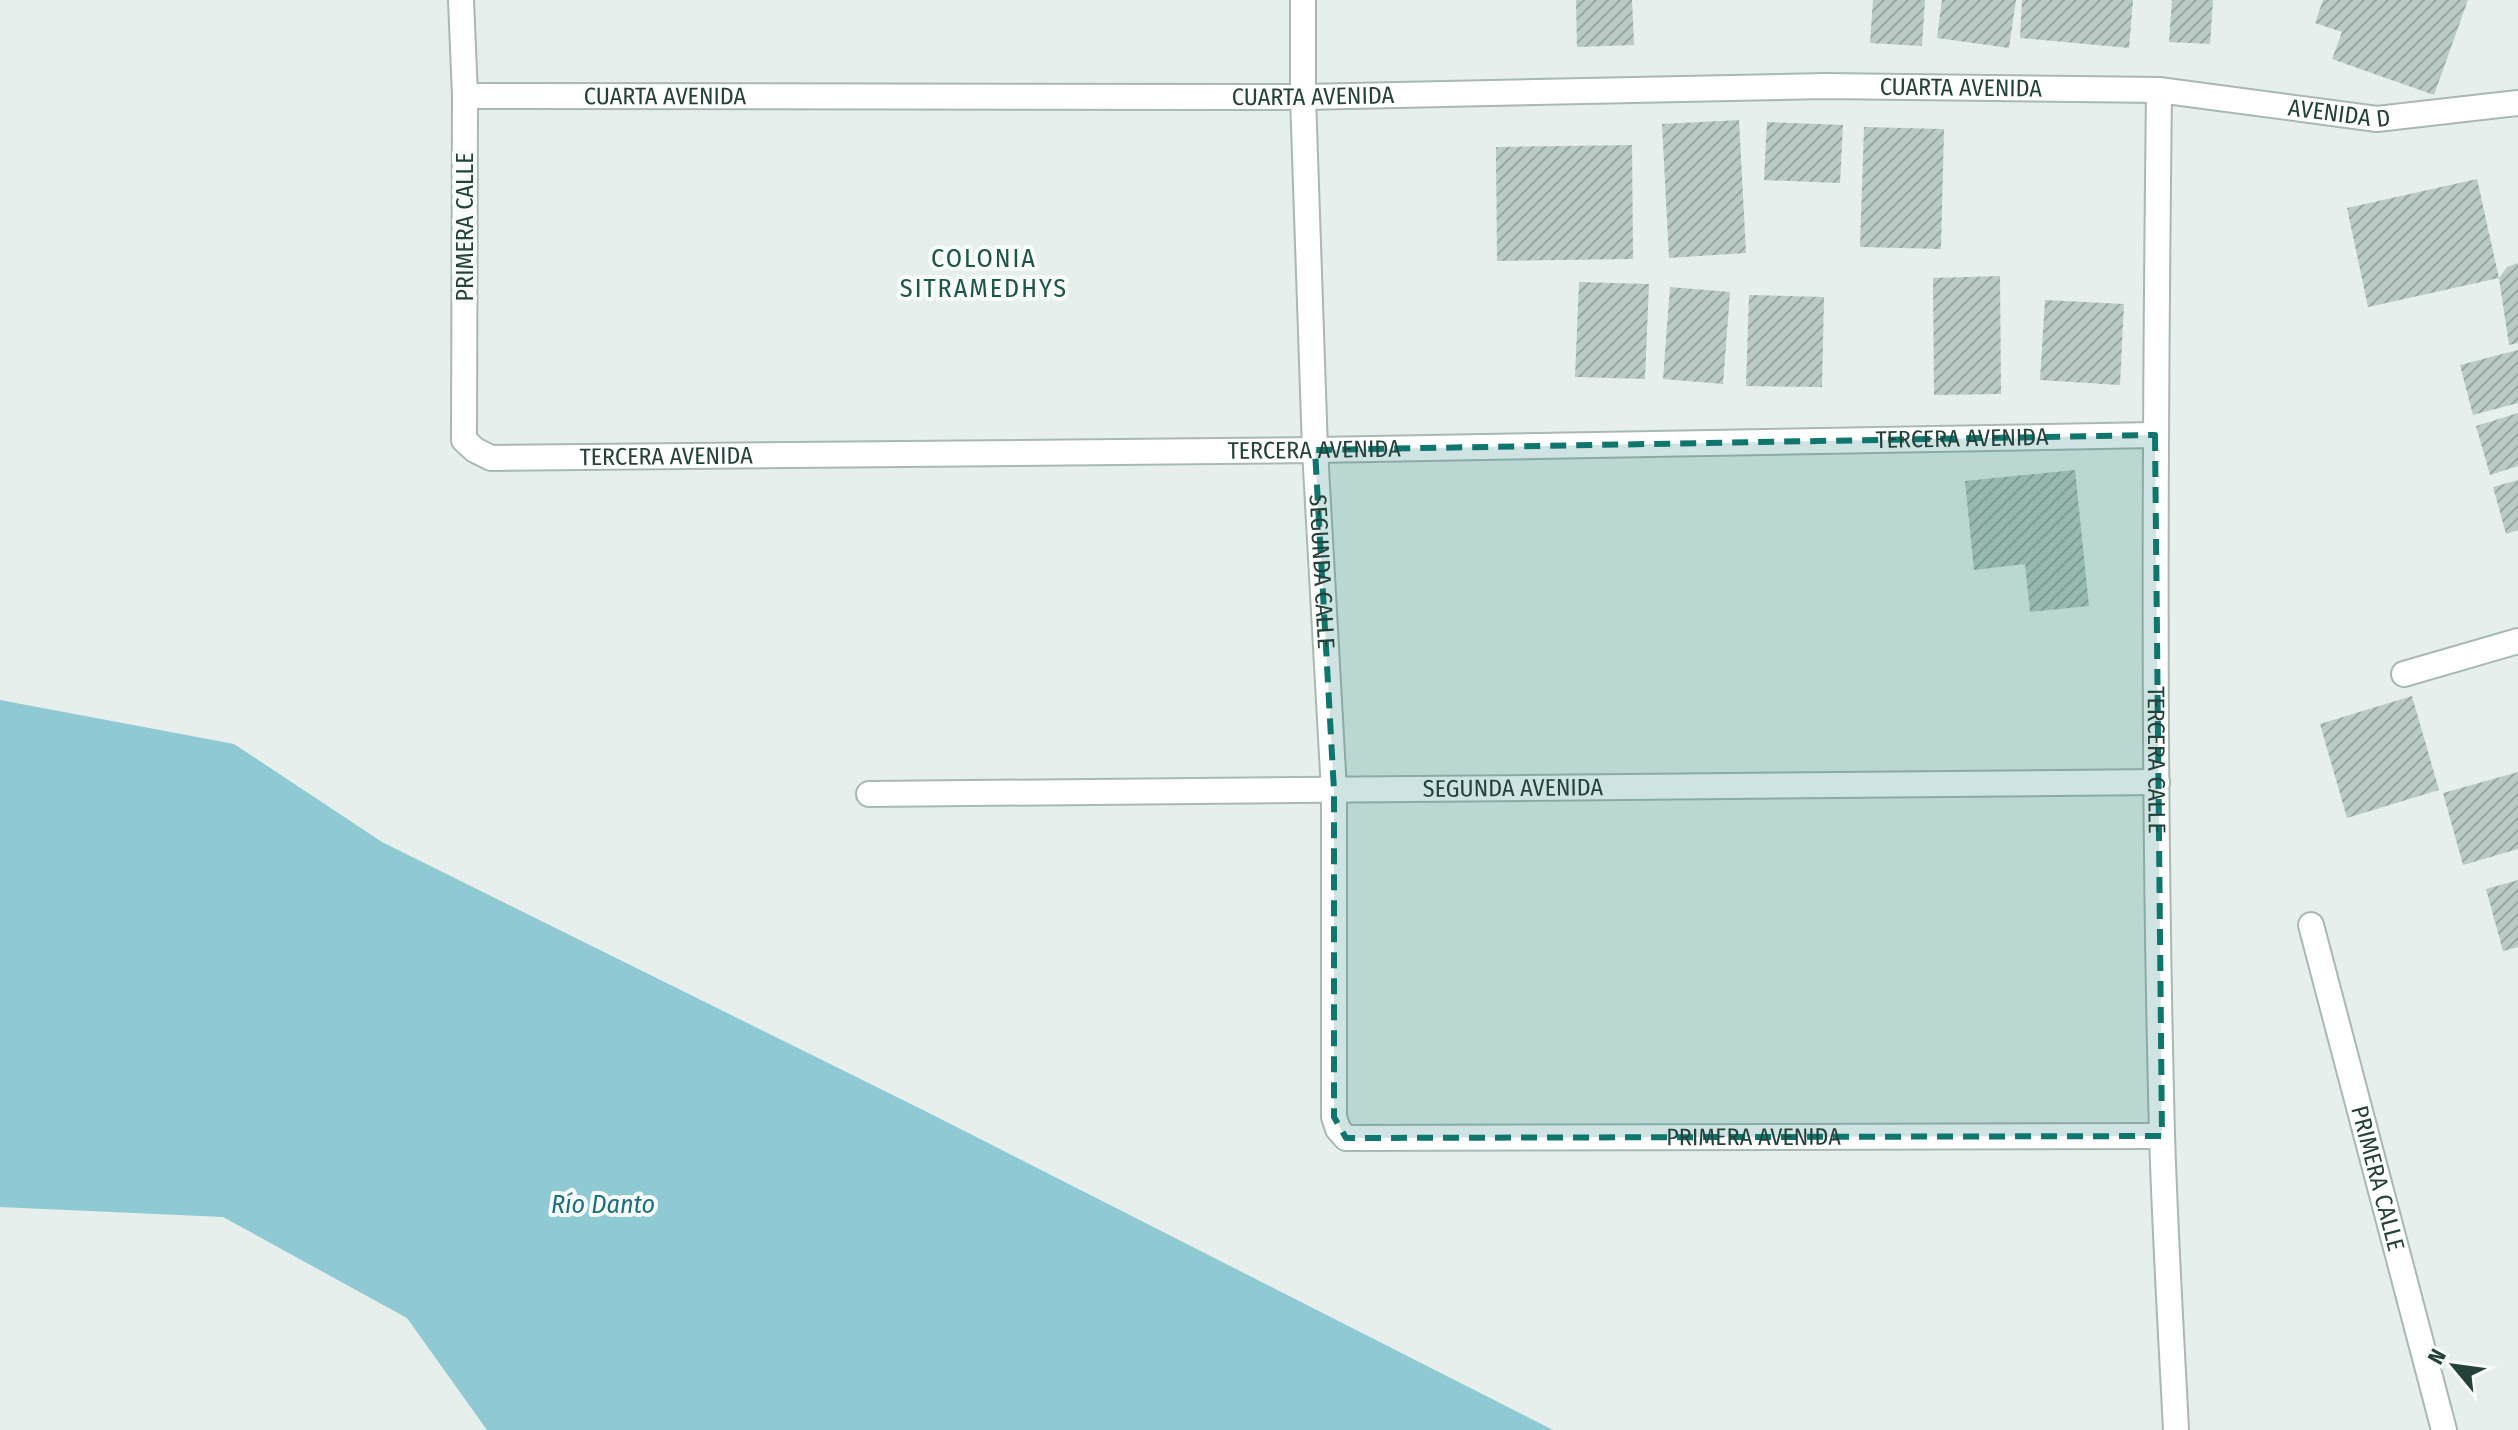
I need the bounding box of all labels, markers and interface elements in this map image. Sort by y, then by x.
street label: CUARTA AVENIDA [1880,73,2043,103]
street label: CUARTA AVENIDA [1232,81,1395,111]
street label: CUARTA AVENIDA [584,82,747,110]
street label: AVENIDA D [2287,93,2392,133]
street label: PRIMERA CALLE [451,153,479,301]
district label: COLONIA SITRAMEDHYS [900,243,1068,304]
street label: TERCERA AVENIDA [1875,423,2049,454]
street label: TERCERA AVENIDA [1227,434,1401,465]
street label: TERCERA AVENIDA [579,441,753,471]
street label: SEGUNDA CALLE [1303,494,1340,650]
street label: TERCERA CALLE [2142,686,2171,834]
street label: SEGUNDA AVENIDA [1423,773,1604,803]
street label: PRIMERA CALLE [2345,1103,2410,1254]
street label: PRIMERA AVENIDA [1666,1123,1841,1151]
water label: Río Danto [551,1189,655,1220]
north arrow [2414,1326,2494,1406]
text: N [2422,1344,2452,1369]

